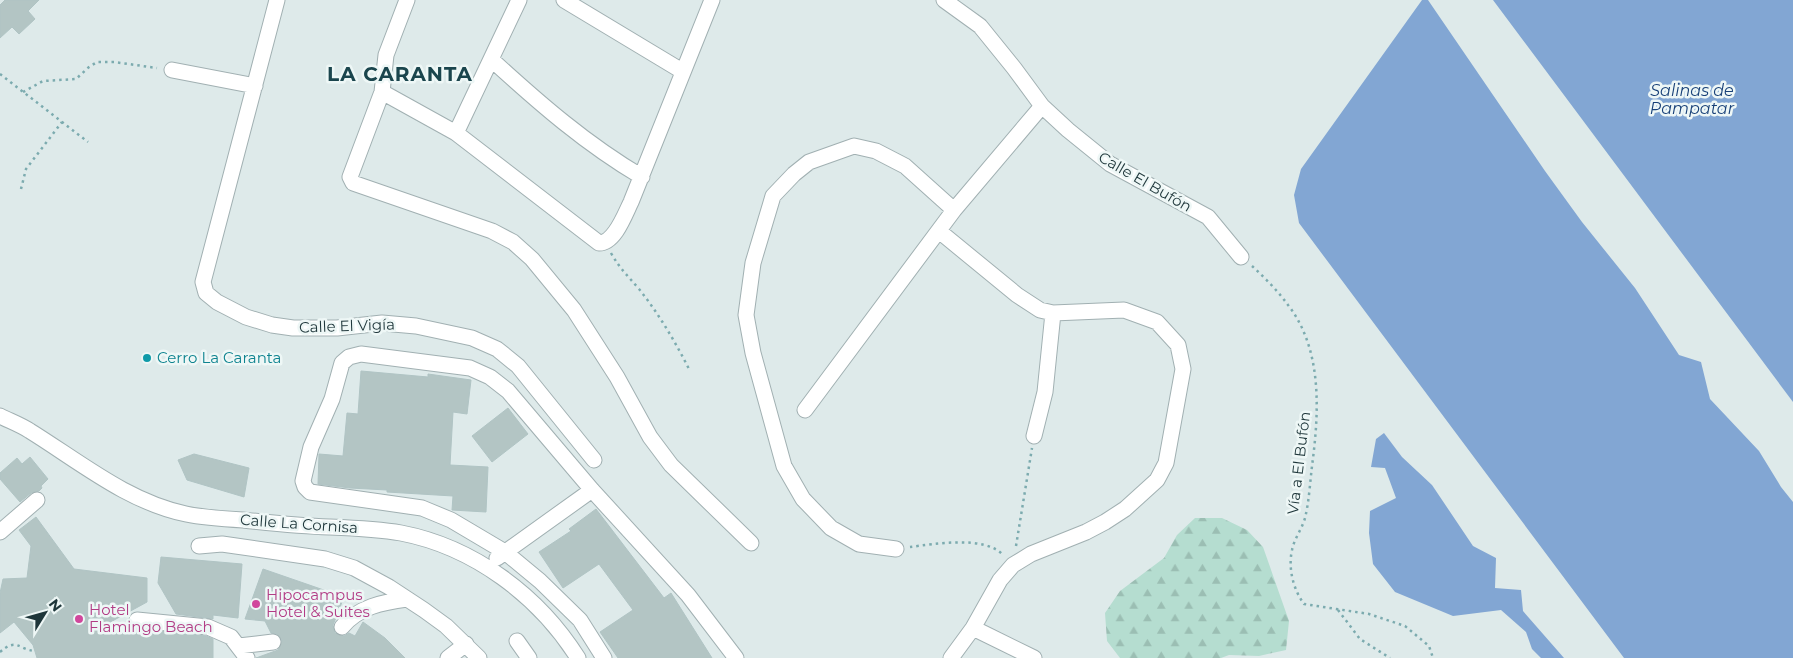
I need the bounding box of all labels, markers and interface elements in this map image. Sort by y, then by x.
district label: LA CARANTA [327,62,473,86]
water label: Salinas de Pampatar [1650,81,1735,118]
street label: Calle El Bufón [1095,147,1195,216]
street label: Calle El Vigía [299,314,395,337]
place label: Cerro La Caranta [157,348,281,367]
marker: Cerro La Caranta [141,352,153,364]
street label: Vía a El Bufón [1283,410,1314,516]
street label: Calle La Cornisa [240,510,359,537]
place label: Hipocampus Hotel & Suites [266,585,370,621]
north arrow [20,588,70,638]
text: N [45,595,66,615]
marker: Hipocampus Hotel & Suites [250,598,262,610]
place label: Hotel Flamingo Beach [89,600,213,636]
marker: Hotel Flamingo Beach [73,613,85,625]

